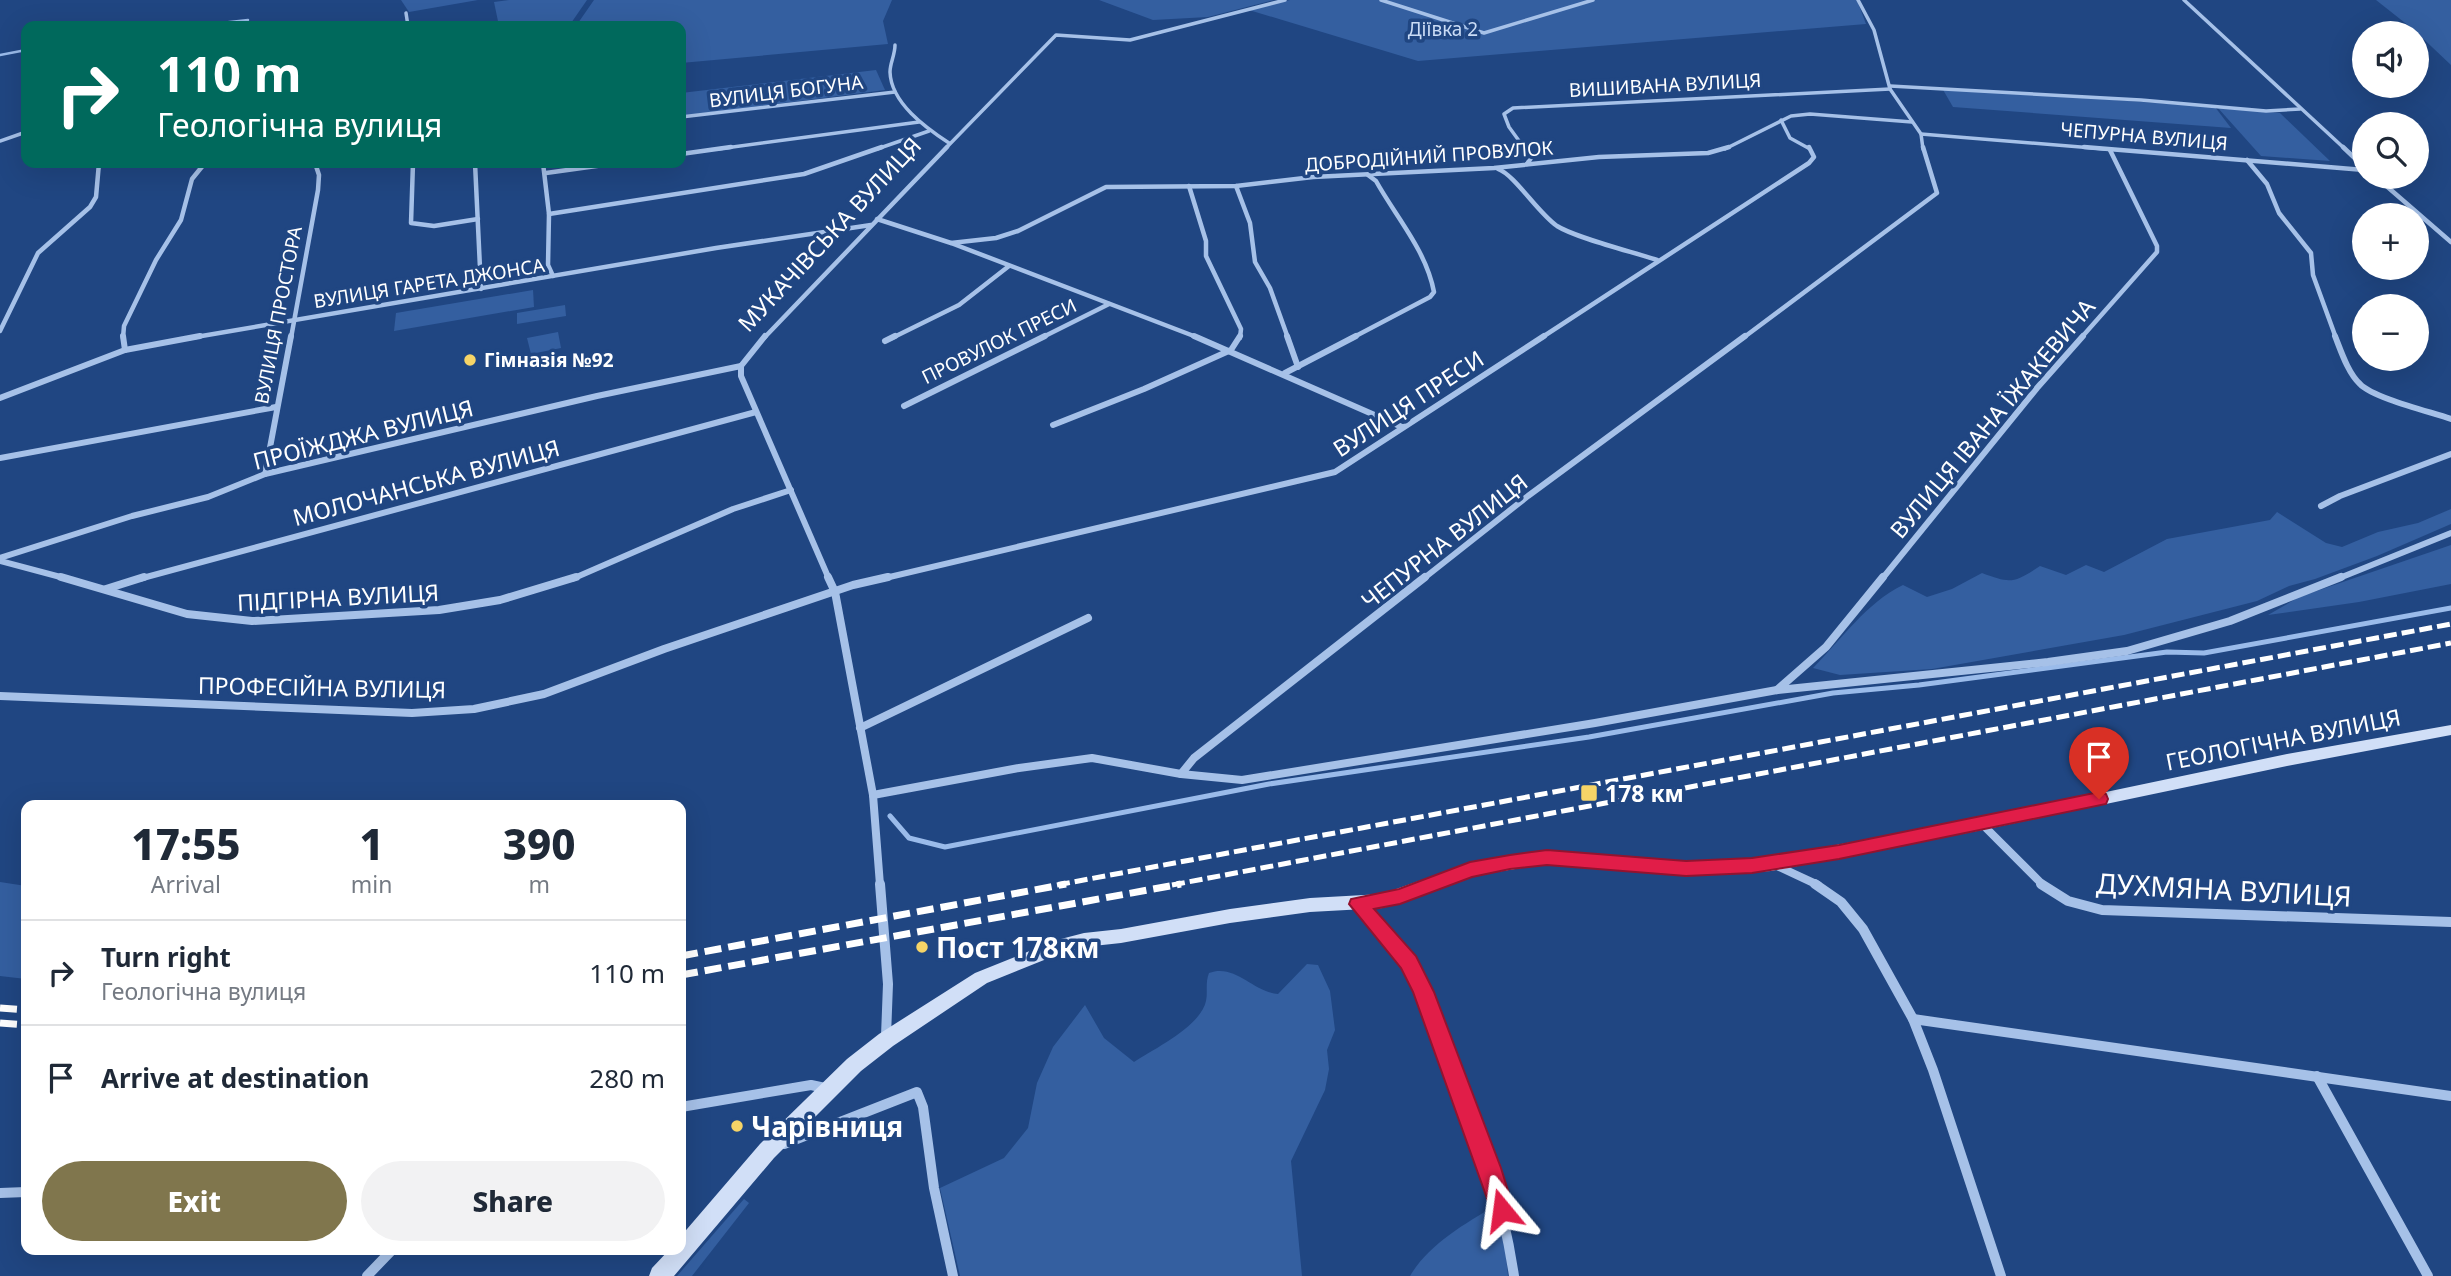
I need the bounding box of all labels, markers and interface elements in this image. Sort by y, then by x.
park label: Діївка 2 [1408,16,1478,42]
map controls [2352,21,2429,371]
button: sound [2352,21,2429,98]
text: 110 m [157,40,302,106]
icon: right [42,49,133,140]
street label: ВИШИВАНА ВУЛИЦЯ [1568,67,1762,103]
street label: ВУЛИЦЯ БОГУНА [708,69,865,113]
text: Геологічна вулиця [157,103,442,146]
button: search [2352,112,2429,189]
street label: ЧЕПУРНА ВУЛИЦЯ [2059,116,2229,156]
street label: МУКАЧІВСЬКА ВУЛИЦЯ [730,130,928,338]
street label: ДОБРОДІЙНИЙ ПРОВУЛОК [1304,134,1554,178]
button: + [2352,203,2429,280]
street label: ВУЛИЦЯ ПРОСТОРА [248,223,308,406]
street label: ВУЛИЦЯ ГАРЕТА ДЖОНСА [312,252,547,314]
street label: ВУЛИЦЯ ІВАНА ЇЖАКЕВИЧА [1882,291,2102,545]
street label: ПРОВУЛОК ПРЕСИ [917,292,1081,390]
button: − [2352,294,2429,371]
street label: ВУЛИЦЯ ПРЕСИ [1326,342,1490,464]
place label: Гімназія №92 [484,347,614,373]
marker: Гімназія №92 [462,352,478,368]
street label: ПРОЇЖДЖА ВУЛИЦЯ [249,391,477,477]
street label: МОЛОЧАНСЬКА ВУЛИЦЯ [289,431,563,533]
street label: ЧЕПУРНА ВУЛИЦЯ [1354,466,1534,616]
street label: ПІДГІРНА ВУЛИЦЯ [236,576,440,618]
street label: ПРОФЕСІЙНА ВУЛИЦЯ [198,669,446,705]
street label: ГЕОЛОГІЧНА ВУЛИЦЯ [2163,700,2403,778]
pin [2069,727,2129,799]
icon: arrive [2080,738,2118,776]
place label: 178 км [1605,777,1684,809]
marker: 178 км [1579,783,1599,803]
text: 17:55 [131,815,240,872]
text: 1 [359,815,384,872]
text: 390 [503,815,576,872]
street label: ДУХМЯНА ВУЛИЦЯ [2095,863,2353,915]
text: Arrival [151,868,221,900]
text: min [351,868,392,900]
text: m [528,868,550,900]
place label: Пост 178км [936,928,1100,966]
text: Turn right [101,939,231,975]
marker: Пост 178км [914,939,930,955]
icon: right [42,954,80,992]
text: 110 m [589,955,665,991]
text: Геологічна вулиця [101,975,306,1007]
icon: arrive [42,1059,80,1097]
text: Arrive at destination [101,1060,370,1096]
text: 280 m [589,1060,665,1096]
place label: Чарівниця [751,1107,903,1145]
marker: Чарівниця [729,1118,745,1134]
button: Exit [42,1161,347,1241]
button: Share [361,1161,665,1241]
position arrow [1465,1173,1539,1247]

